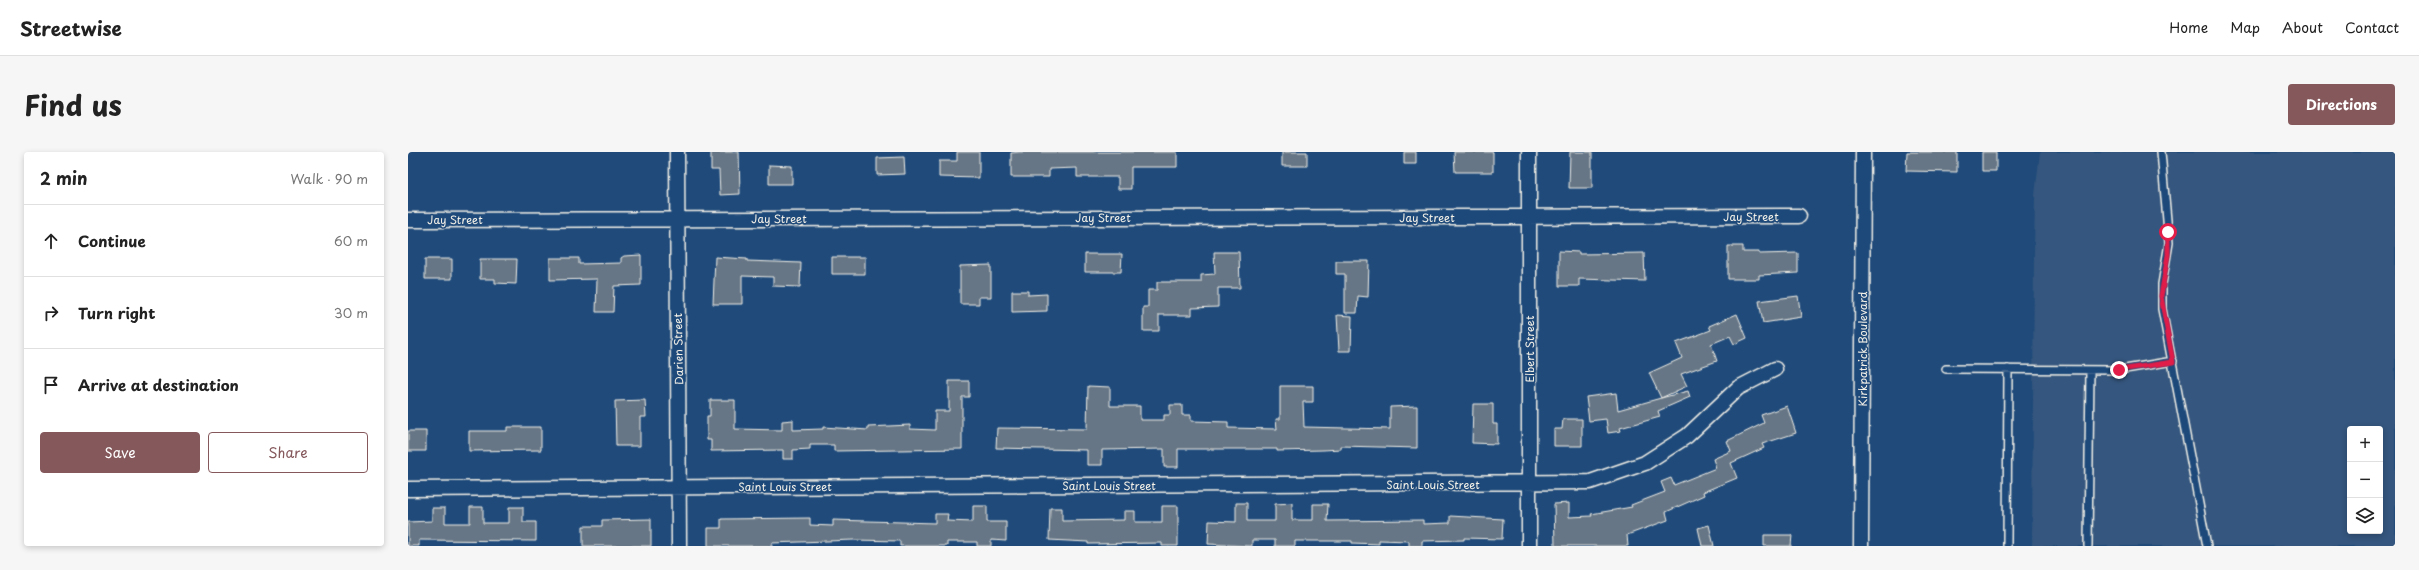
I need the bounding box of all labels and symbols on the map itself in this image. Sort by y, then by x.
street label: Jay Street [1723,208,1779,225]
street label: Jay Street [1075,209,1131,226]
street label: Jay Street [1399,209,1455,226]
street label: Jay Street [751,210,807,227]
street label: Jay Street [427,211,483,228]
route start [2159,223,2177,241]
street label: Kirkpatrick Boulevard [1854,291,1871,406]
street label: Darien Street [669,312,687,385]
street label: Elbert Street [1521,315,1538,382]
route end [2110,361,2128,379]
street label: Saint Louis Street [1386,476,1480,493]
street label: Saint Louis Street [1062,477,1156,494]
street label: Saint Louis Street [738,478,832,495]

